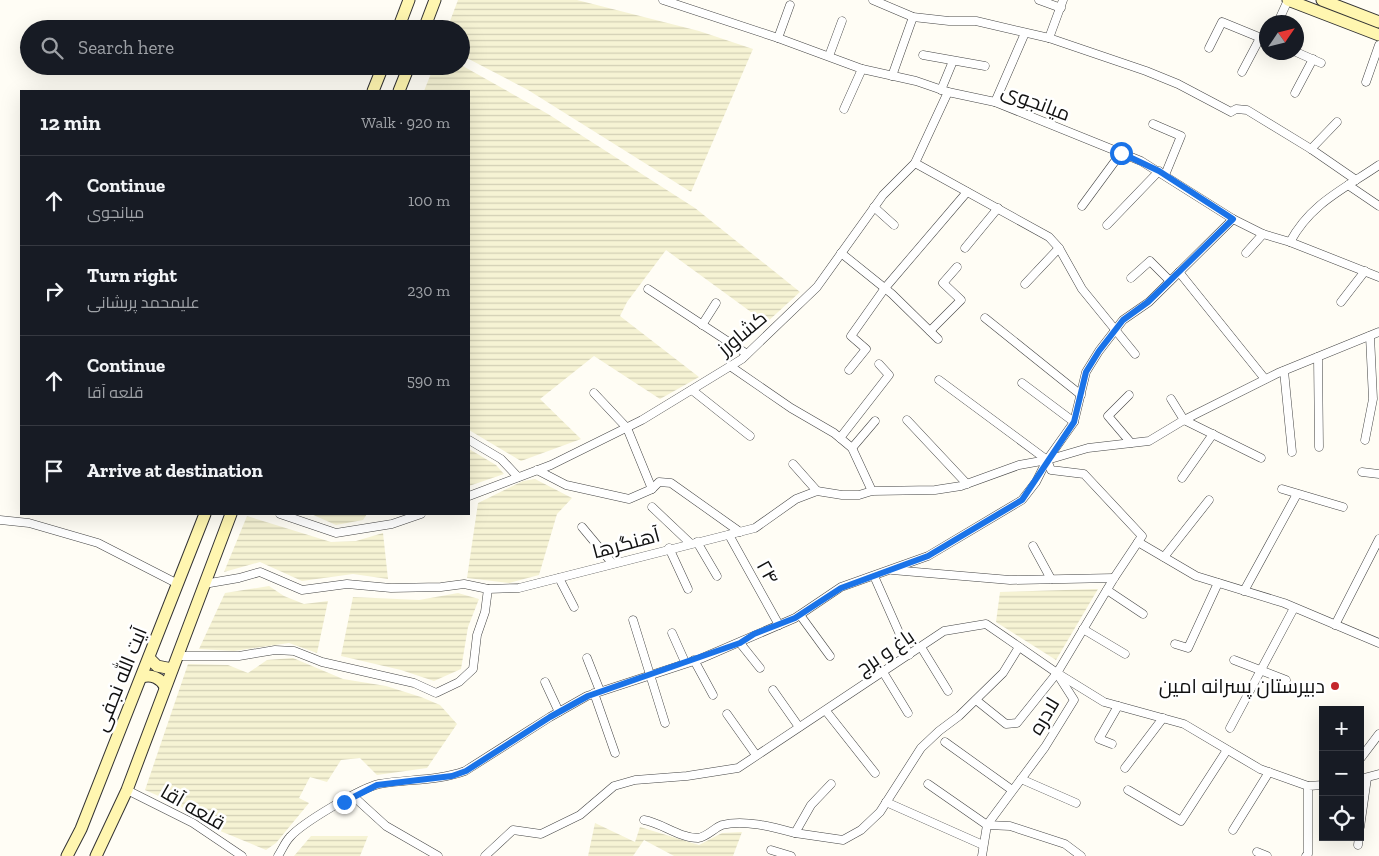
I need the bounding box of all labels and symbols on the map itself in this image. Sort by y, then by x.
north arrow [1259,15,1304,60]
street label: میانجوی [998,78,1074,127]
route start [1110,142,1133,165]
street label: کشاورز [712,305,772,361]
street label: آهنگرها [589,522,663,564]
street label: ۲۴ [752,556,784,588]
street label: آیت الله نجفی [87,622,153,735]
street label: باغ و برج [851,624,920,682]
place label: دبیرستان پسرانه امین [1159,674,1325,699]
marker: دبیرستان پسرانه امین [1329,680,1341,692]
street label: لادره [1024,693,1064,739]
street label: قلعه آقا [156,779,230,835]
route end [333,791,356,814]

